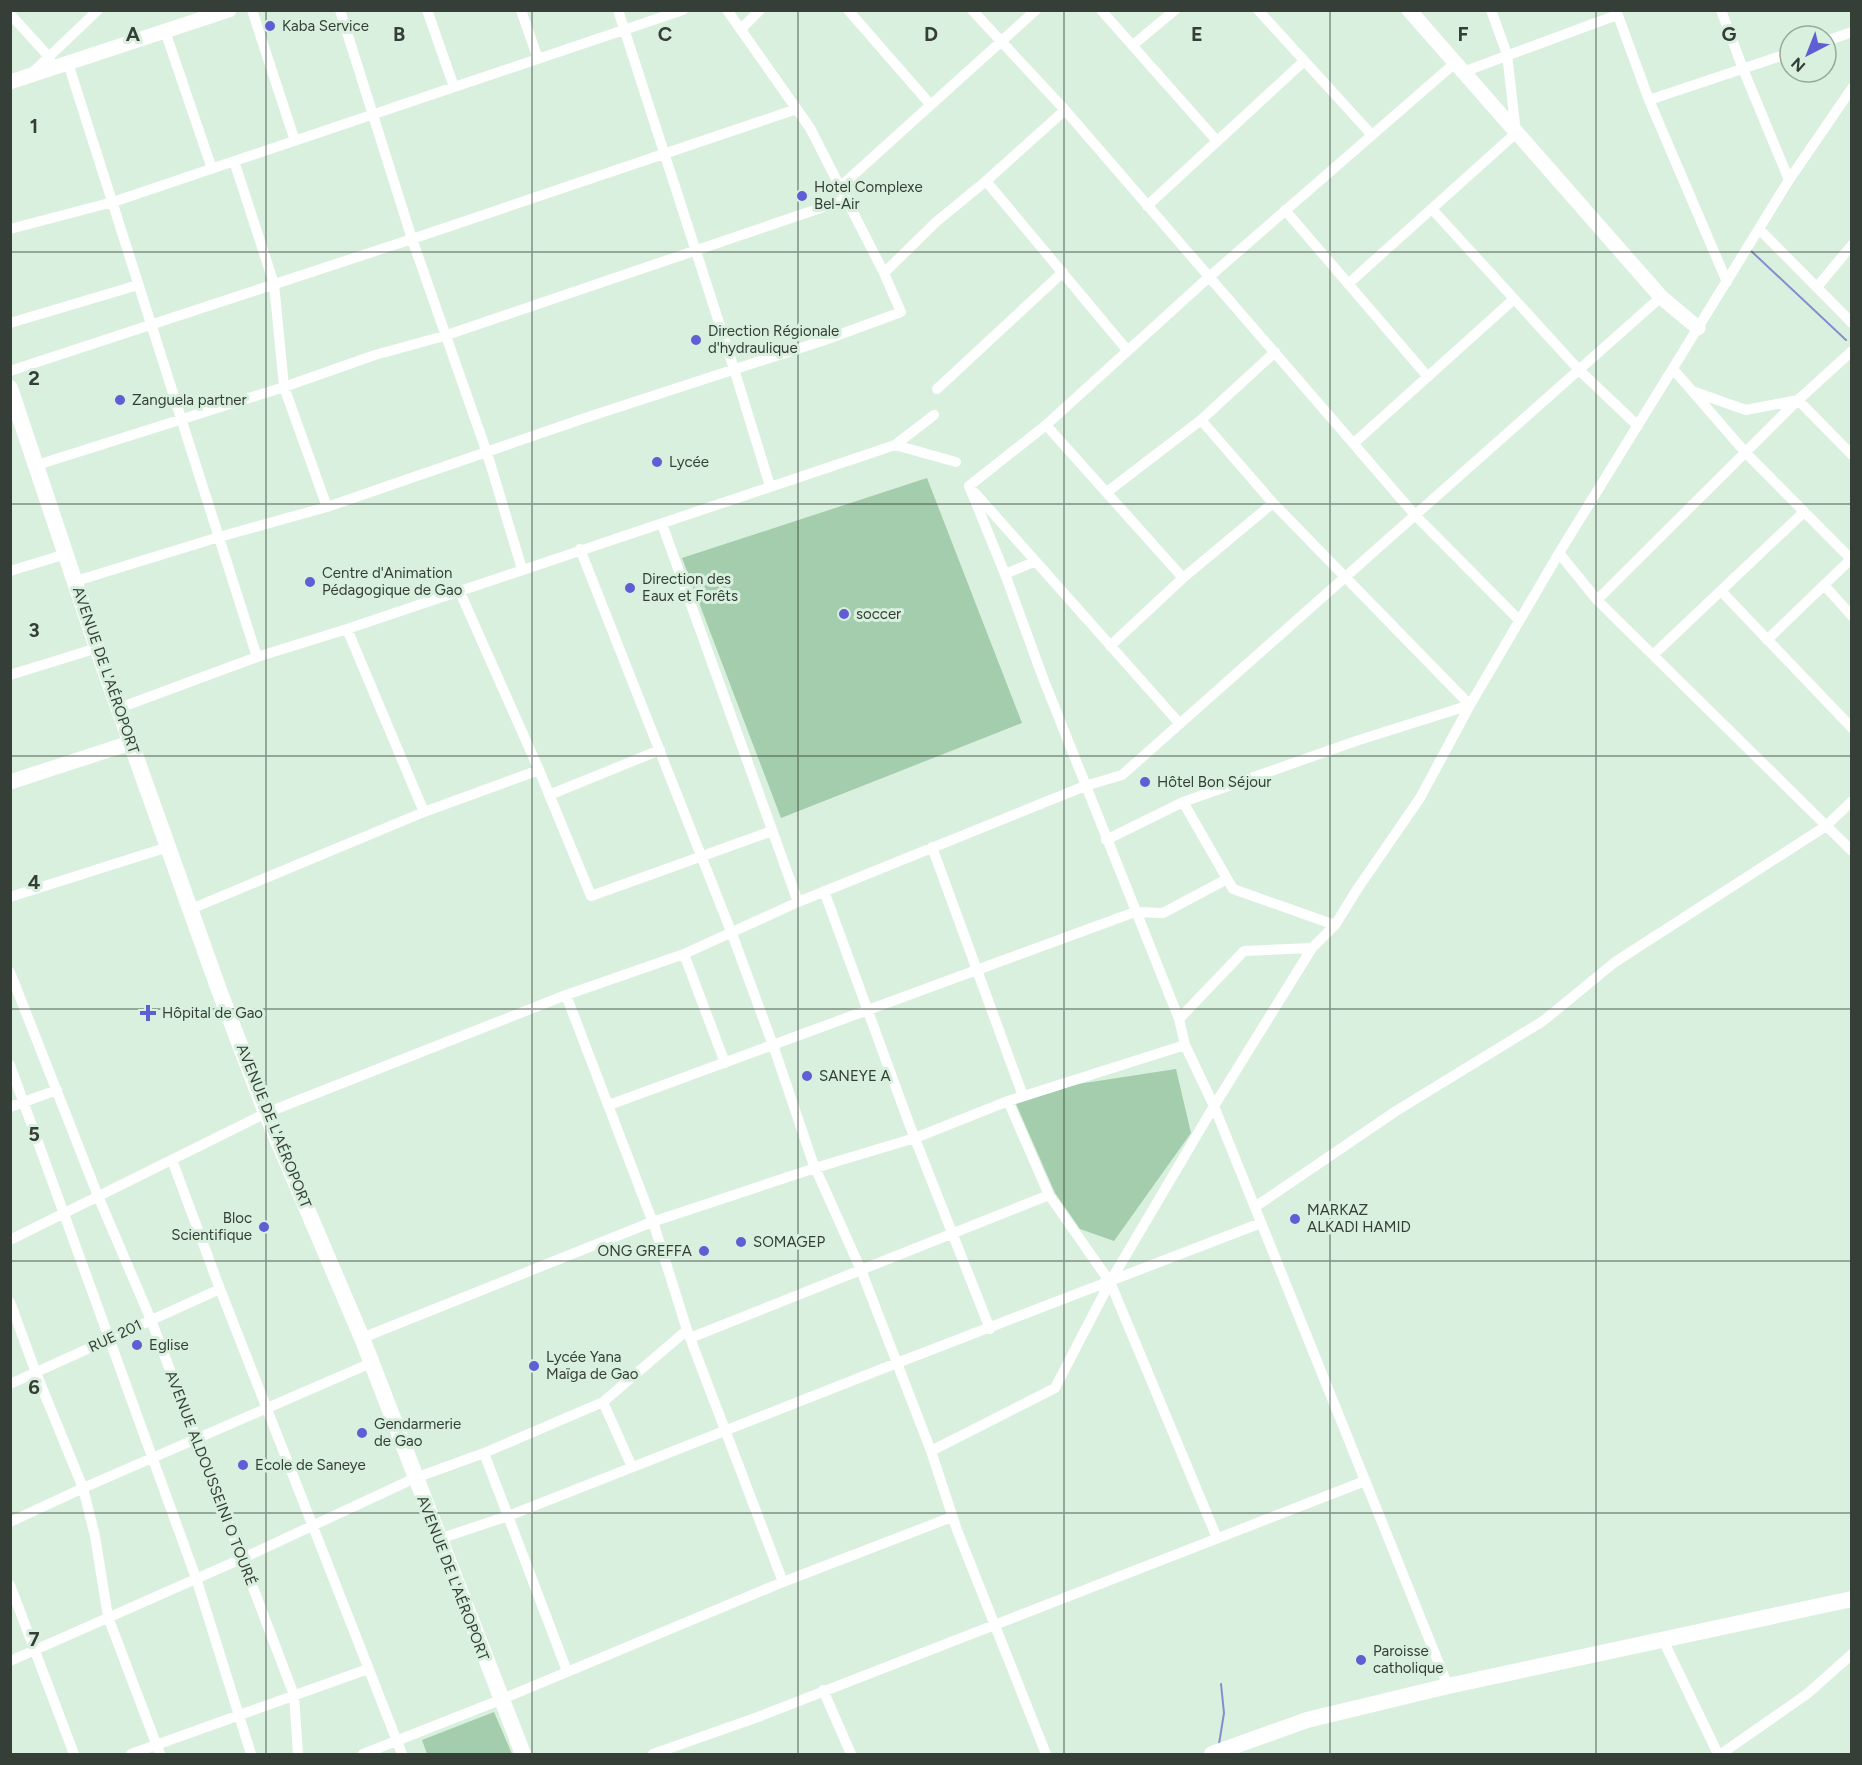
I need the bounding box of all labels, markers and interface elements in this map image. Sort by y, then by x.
place label: Kaba Service [282,17,369,35]
marker: Kaba Service [263,19,277,33]
text: A [126,22,141,46]
text: B [393,22,405,46]
text: C [658,22,672,46]
text: D [924,22,938,46]
text: E [1191,22,1203,46]
text: F [1457,22,1469,46]
text: G [1722,22,1737,46]
north arrow [1778,24,1838,84]
text: N [1787,54,1809,76]
text: 1 [30,114,38,138]
place label: Hotel Complexe Bel-Air [814,178,923,213]
marker: Hotel Complexe Bel-Air [795,189,809,203]
place label: Direction Régionale d'hydraulique [708,322,839,357]
marker: Direction Régionale d'hydraulique [689,333,703,347]
text: 2 [28,366,40,390]
place label: Zanguela partner [132,391,247,409]
marker: Zanguela partner [113,393,127,407]
place label: Lycée [669,453,709,471]
marker: Lycée [650,455,664,469]
place label: Centre d'Animation Pédagogique de Gao [322,564,463,599]
place label: Direction des Eaux et Forêts [642,570,738,605]
marker: Centre d'Animation Pédagogique de Gao [303,575,317,589]
marker: Direction des Eaux et Forêts [623,581,637,595]
street label: AVENUE DE L'AÉROPORT [69,584,143,756]
place label: soccer [856,605,901,623]
marker: soccer [837,607,851,621]
text: 3 [28,618,40,642]
place label: Hôtel Bon Séjour [1157,773,1271,791]
marker: Hôtel Bon Séjour [1138,775,1152,789]
text: 4 [28,870,41,894]
marker: Hôpital de Gao [139,1004,157,1022]
place label: Hôpital de Gao [162,1004,263,1022]
street label: AVENUE DE L'AÉROPORT [233,1041,315,1211]
place label: SANEYE A [819,1067,891,1085]
marker: SANEYE A [800,1069,814,1083]
text: 5 [28,1122,40,1146]
place label: MARKAZ ALKADI HAMID [1307,1201,1411,1236]
place label: Bloc Scientifique [171,1209,252,1244]
marker: MARKAZ ALKADI HAMID [1288,1212,1302,1226]
marker: Bloc Scientifique [257,1220,271,1234]
place label: SOMAGEP [753,1233,826,1251]
marker: SOMAGEP [734,1235,748,1249]
place label: ONG GREFFA [598,1242,692,1260]
marker: ONG GREFFA [697,1244,711,1258]
street label: RUE 201 [85,1316,145,1356]
place label: Eglise [149,1336,189,1354]
marker: Eglise [130,1338,144,1352]
place label: Lycée Yana Maïga de Gao [546,1348,639,1383]
marker: Lycée Yana Maïga de Gao [527,1359,541,1373]
street label: AVENUE ALDOUSSEINI O TOURÉ [162,1368,260,1588]
text: 6 [28,1375,40,1399]
place label: Gendarmerie de Gao [374,1415,461,1450]
marker: Gendarmerie de Gao [355,1426,369,1440]
place label: Ecole de Saneye [255,1456,366,1474]
marker: Ecole de Saneye [236,1458,250,1472]
street label: AVENUE DE L'AÉROPORT [413,1493,493,1664]
text: 7 [28,1627,40,1651]
place label: Paroisse catholique [1373,1642,1444,1677]
marker: Paroisse catholique [1354,1653,1368,1667]

